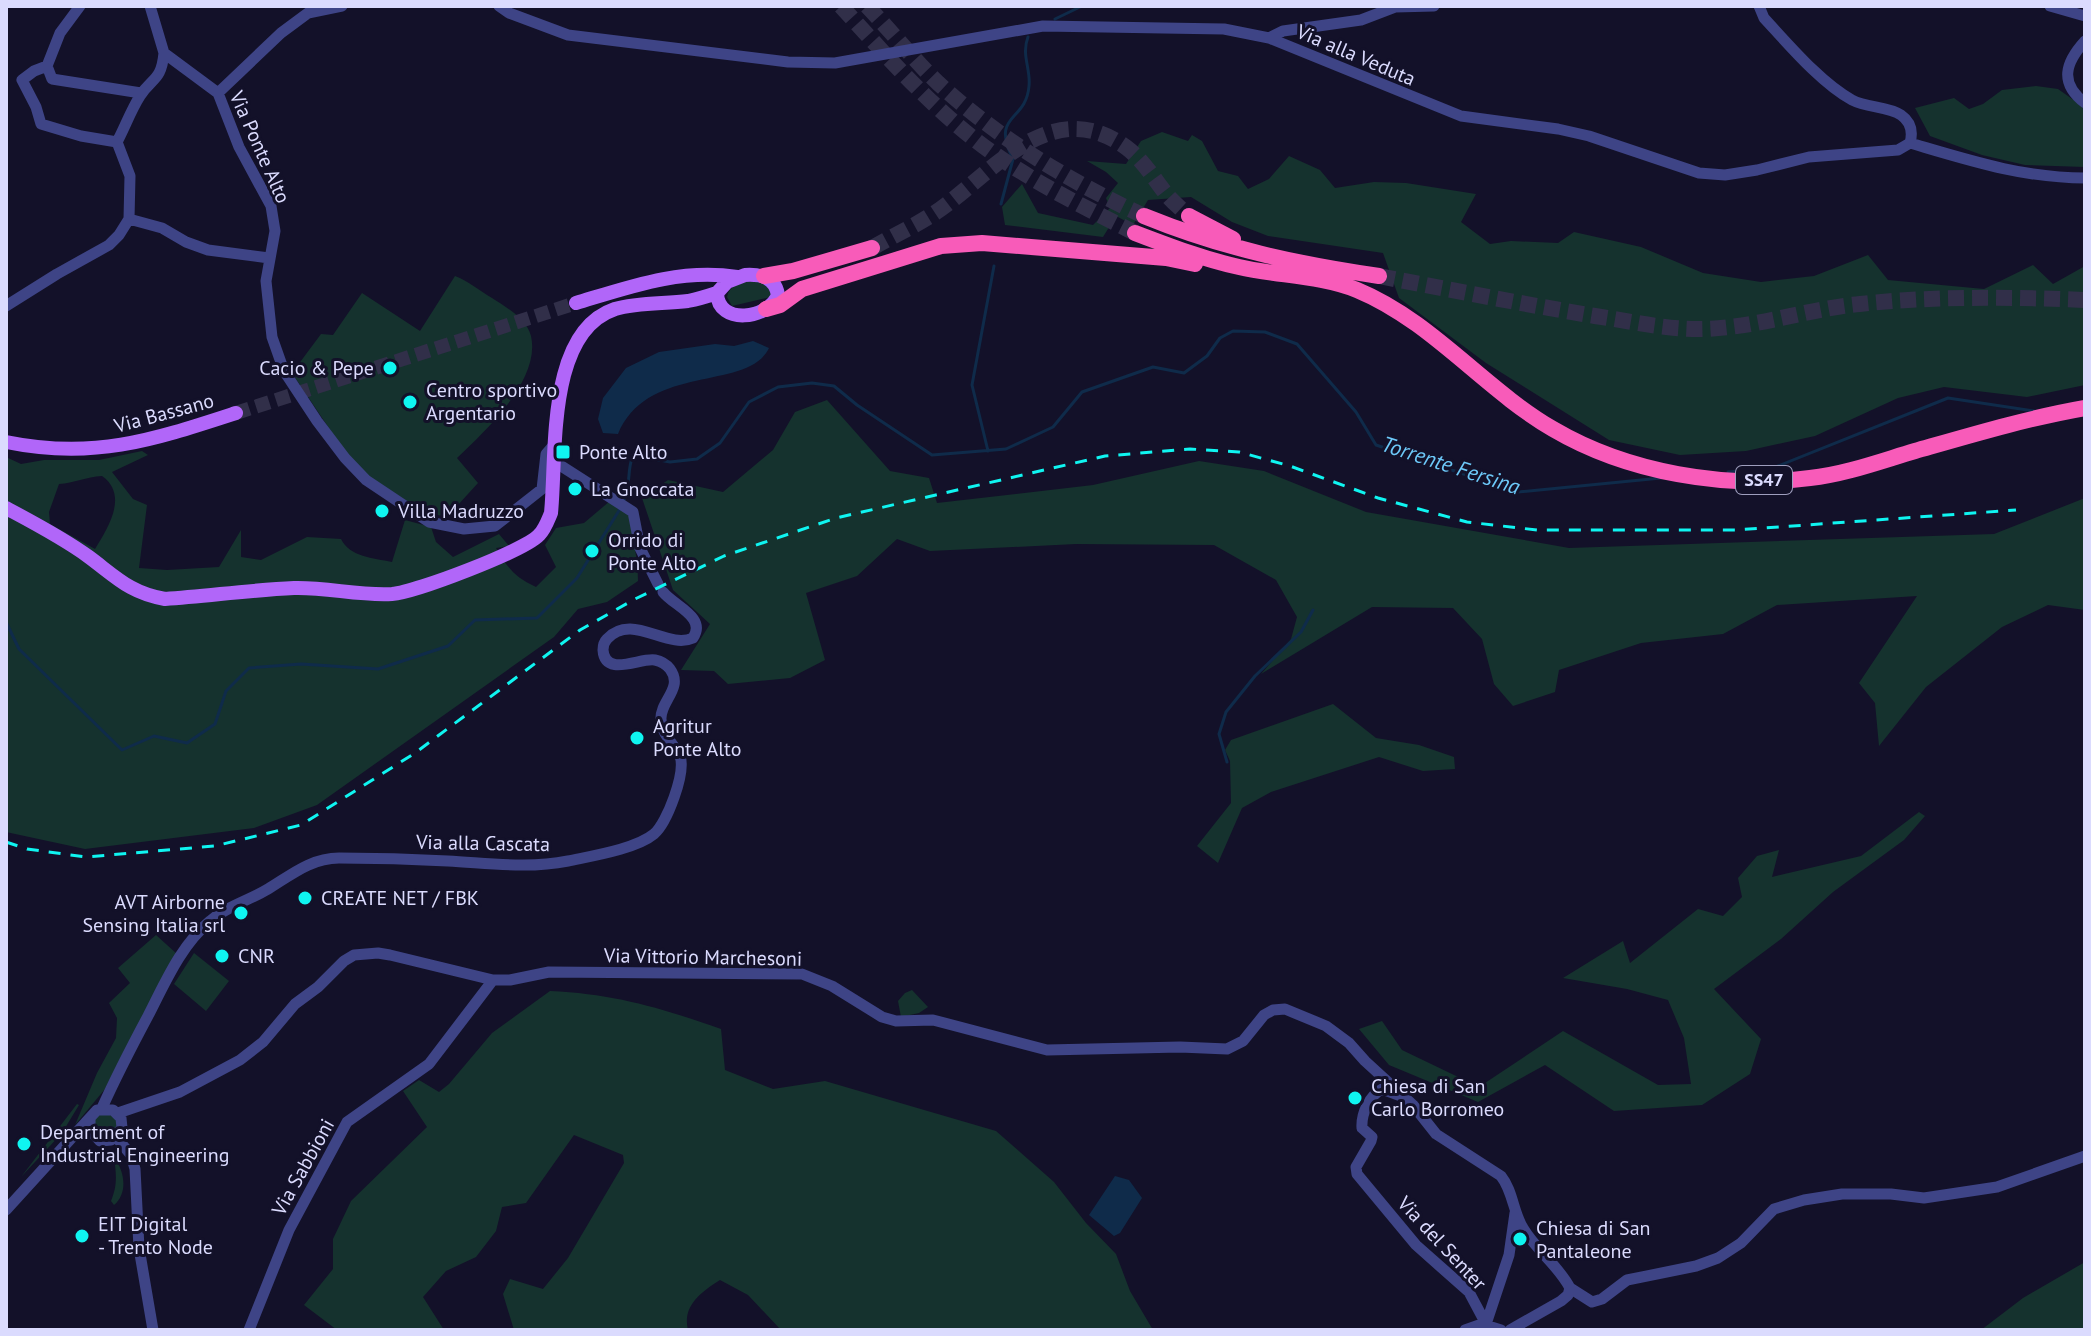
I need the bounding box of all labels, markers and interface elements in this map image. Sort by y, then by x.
street label: Via alla Veduta [1292,18,1419,92]
street label: Via Ponte Alto [223,86,296,207]
place label: Cacio & Pepe [259,355,374,381]
marker: Cacio & Pepe [381,359,399,377]
place label: Centro sportivo Argentario [426,377,557,426]
street label: Via Bassano [110,387,217,439]
marker: Centro sportivo Argentario [401,393,419,411]
water label: Torrente Fersina [1378,429,1524,501]
place label: Ponte Alto [579,439,667,465]
marker: Ponte Alto [554,443,572,461]
road number: SS47 [1736,466,1792,494]
place label: La Gnoccata [591,476,694,502]
marker: La Gnoccata [566,480,584,498]
place label: Villa Madruzzo [397,498,524,524]
marker: Villa Madruzzo [373,502,391,520]
place label: Orrido di Ponte Alto [608,527,696,576]
marker: Orrido di Ponte Alto [583,542,601,560]
place label: Agritur Ponte Alto [653,713,741,762]
marker: Agritur Ponte Alto [628,729,646,747]
street label: Via alla Cascata [415,829,550,857]
place label: CREATE NET / FBK [321,885,479,911]
place label: AVT Airborne Sensing Italia srl [82,889,225,938]
marker: CREATE NET / FBK [296,889,314,907]
marker: AVT Airborne Sensing Italia srl [232,904,250,922]
street label: Via Vittorio Marchesoni [603,942,802,972]
place label: CNR [238,943,275,969]
marker: CNR [213,947,231,965]
place label: Chiesa di San Carlo Borromeo [1371,1073,1504,1122]
marker: Chiesa di San Carlo Borromeo [1346,1089,1364,1107]
street label: Via Sabbioni [265,1114,340,1221]
place label: Department of Industrial Engineering [40,1119,229,1168]
marker: Department of Industrial Engineering [15,1135,33,1153]
street label: Via del Senter [1391,1190,1492,1296]
place label: EIT Digital - Trento Node [98,1211,213,1260]
place label: Chiesa di San Pantaleone [1536,1215,1651,1264]
marker: EIT Digital - Trento Node [73,1227,91,1245]
marker: Chiesa di San Pantaleone [1511,1230,1529,1248]

